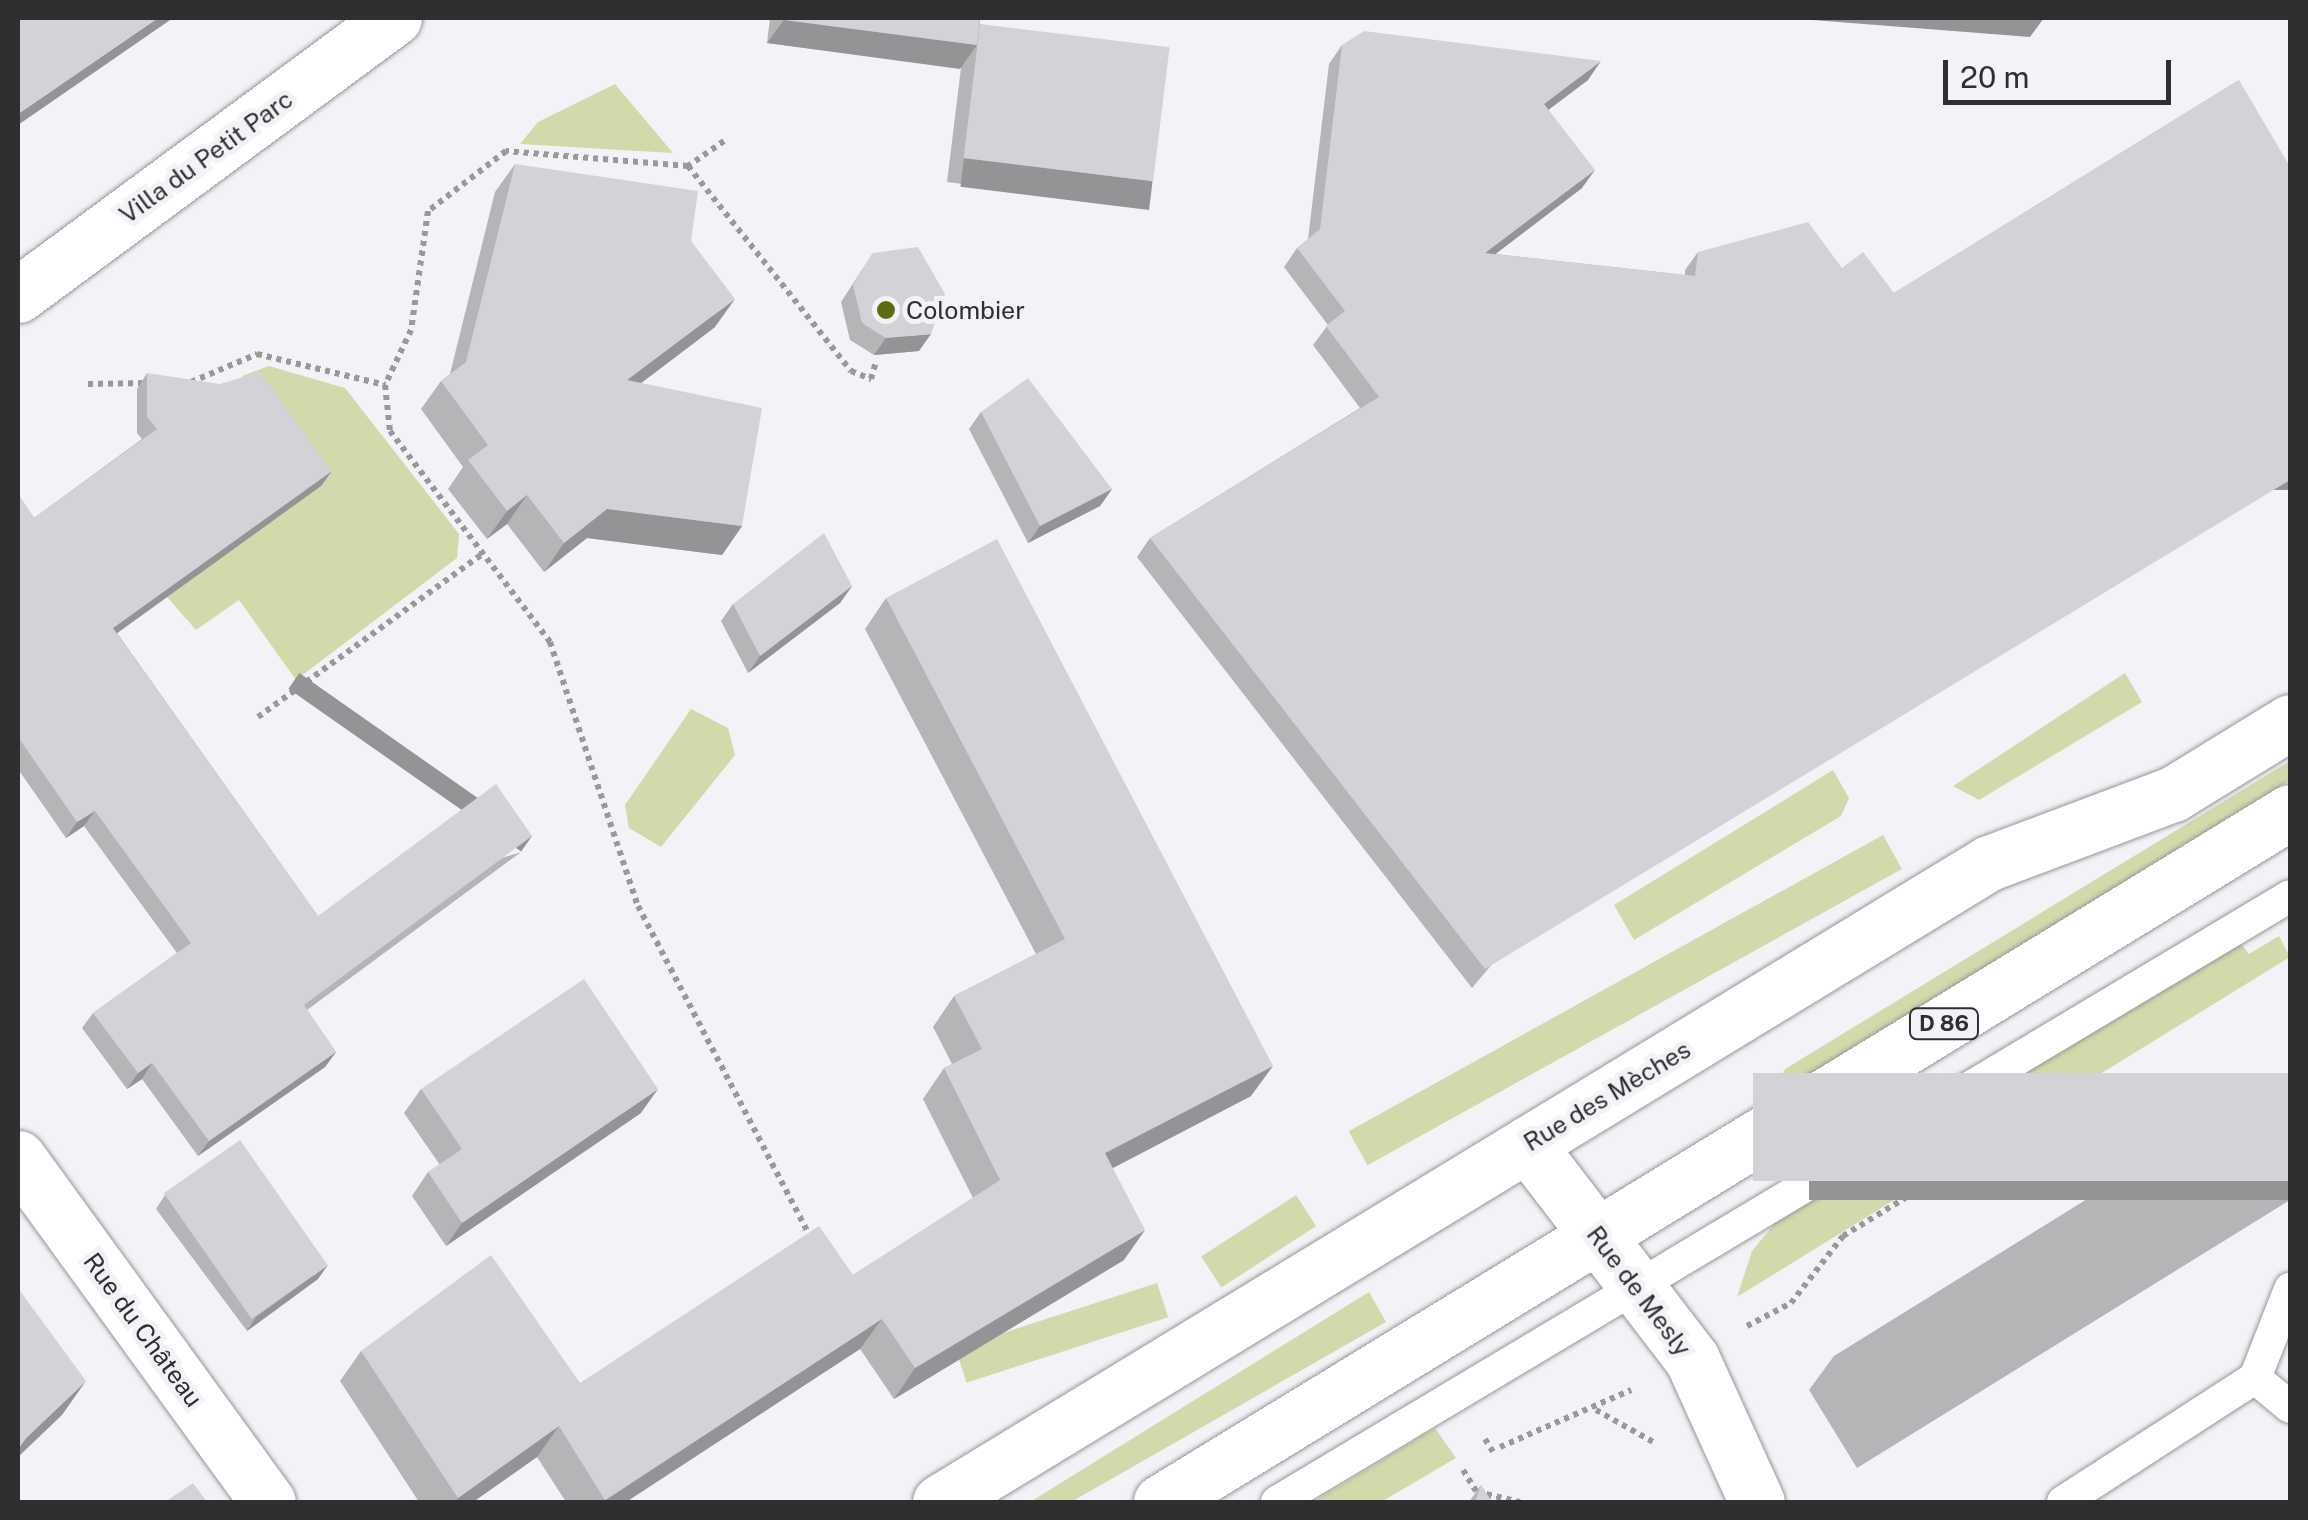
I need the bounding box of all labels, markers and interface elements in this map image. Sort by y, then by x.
scale bar [1948,40,2176,102]
text: 20 m [1960,59,2029,95]
street label: Villa du Petit Parc [114,84,298,230]
place label: Colombier [906,295,1025,325]
marker: Colombier [875,299,897,321]
road number: D 86 [1906,1007,1982,1041]
street label: Rue des Mèches [1518,1034,1696,1158]
street label: Rue de Mesly [1580,1220,1698,1362]
street label: Rue du Château [77,1247,209,1413]

